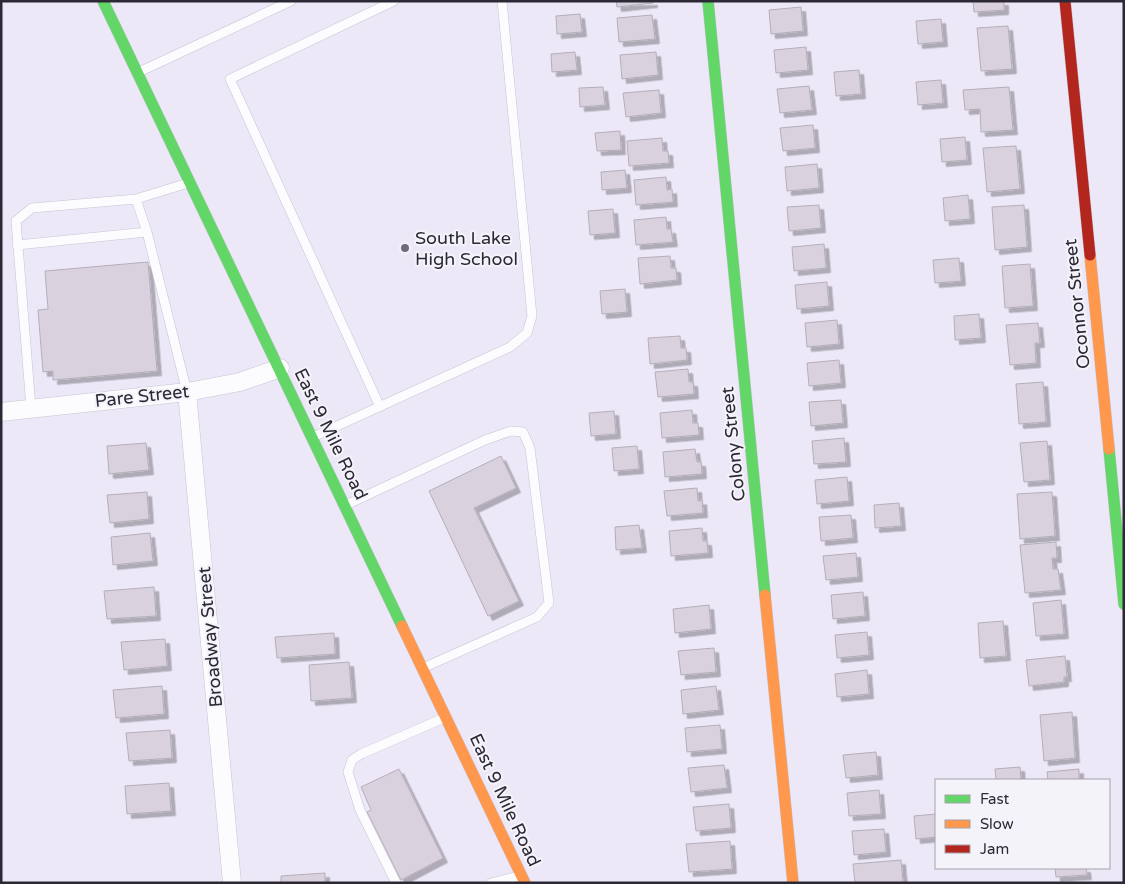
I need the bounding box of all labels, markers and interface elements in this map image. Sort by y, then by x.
place label: South Lake High School [415,227,518,270]
street label: Oconnor Street [1059,238,1095,370]
marker: South Lake High School [399,242,411,254]
street label: East 9 Mile Road [290,365,372,503]
street label: Pare Street [94,380,190,412]
street label: Colony Street [716,385,750,502]
street label: Broadway Street [193,566,227,708]
street label: East 9 Mile Road [465,730,545,870]
legend [935,779,1110,869]
text: Fast [980,790,1010,808]
text: Slow [980,815,1014,833]
text: Jam [980,840,1009,858]

